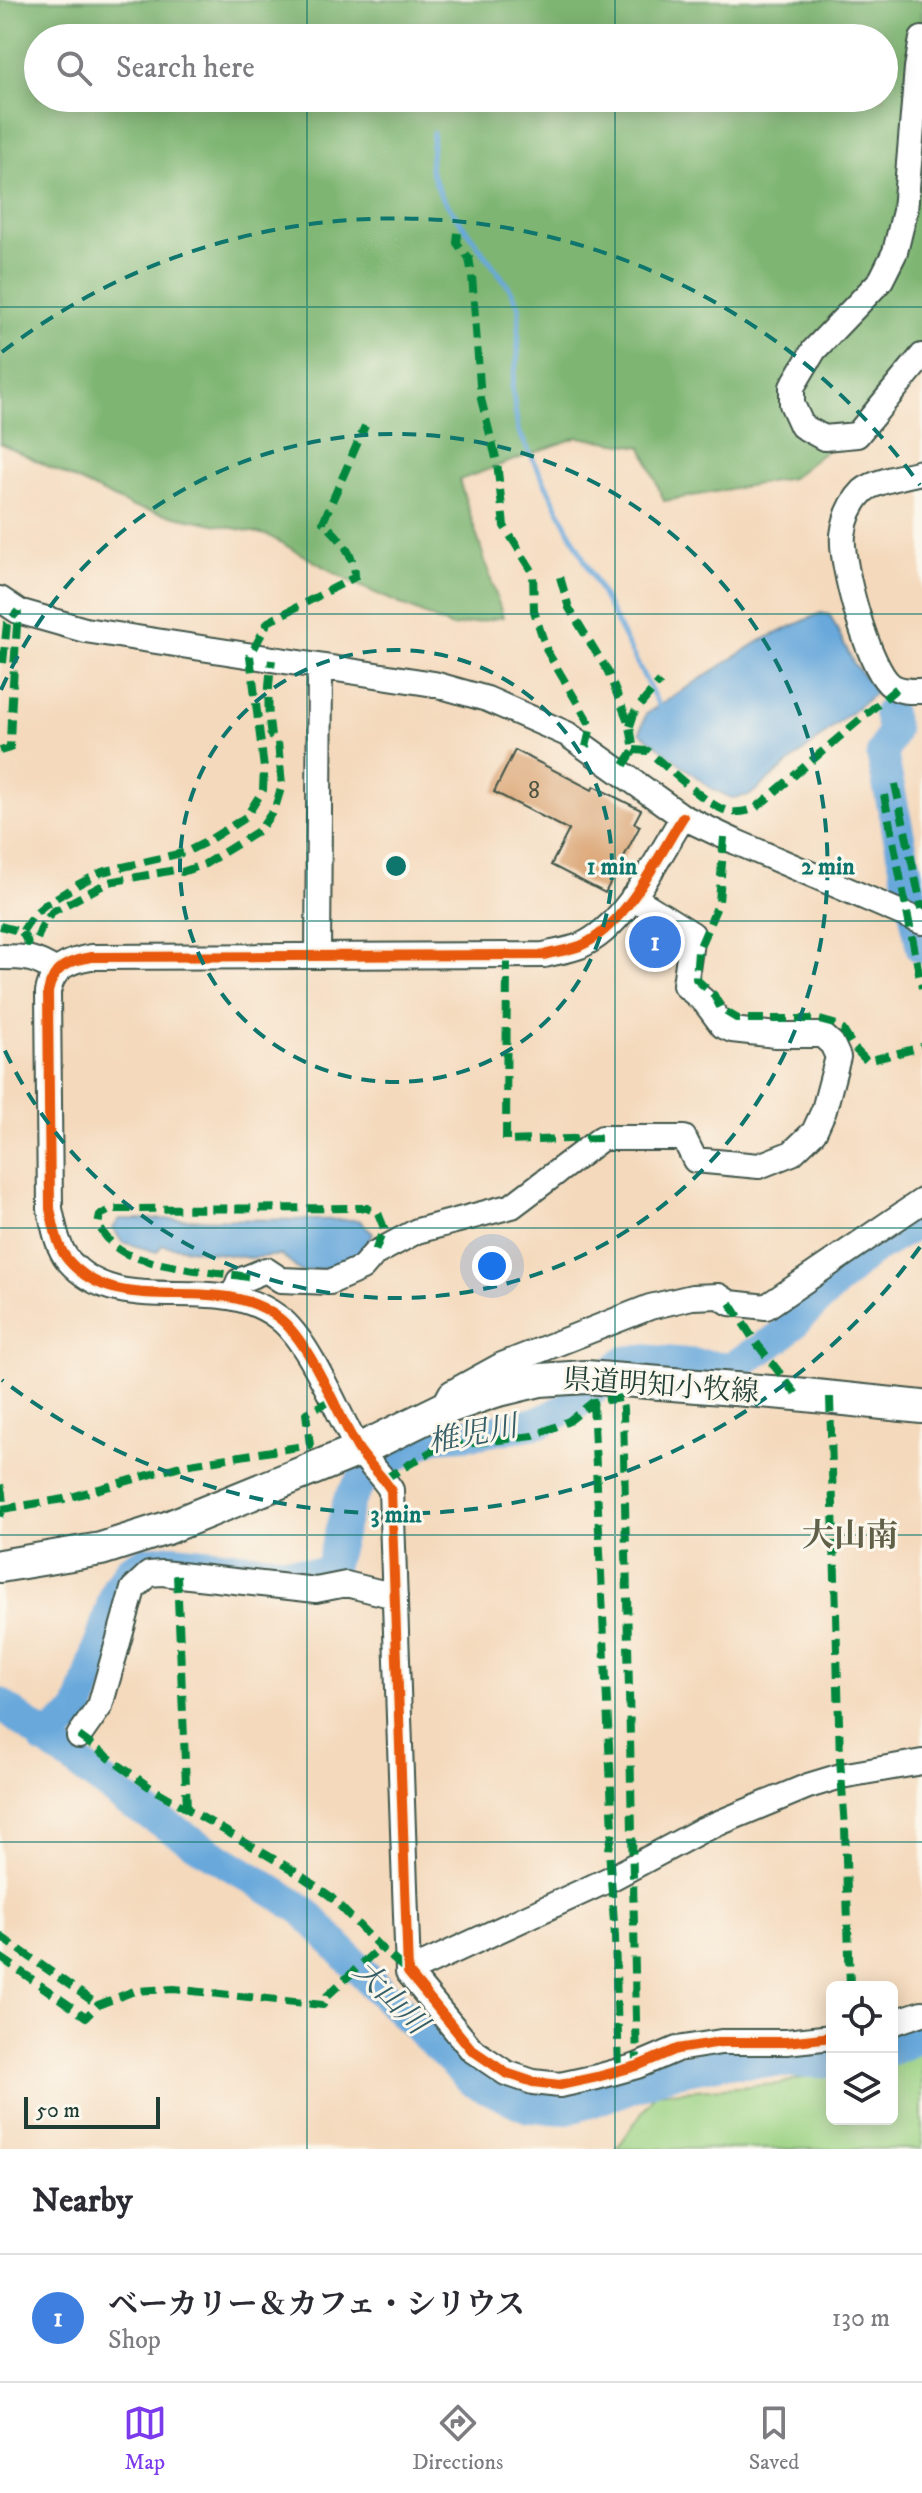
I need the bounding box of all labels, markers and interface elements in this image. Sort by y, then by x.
search box [24,24,898,112]
icon: search [52,46,96,90]
text: Search here [116,50,255,87]
house number: 8 [528,776,540,806]
centre of rings [382,852,410,880]
text: 1 min [587,852,638,882]
text: 2 min [801,852,855,882]
pin: 1 [629,912,681,972]
your location [472,1246,512,1286]
street label: 県道明知小牧線 [562,1362,760,1410]
water label: 椎児川 [425,1408,524,1462]
text: 3 min [371,1500,422,1530]
district label: 大山南 [802,1517,898,1557]
water label: 大山川 [345,1953,437,2045]
map controls [826,1981,898,2125]
button: locate [826,1981,898,2053]
button: layers [826,2053,898,2125]
scale bar [24,2093,160,2129]
text: 50 m [36,2097,80,2124]
text: Nearby [32,2180,133,2222]
text: ベーカリー＆カフェ・シリウス [108,2287,525,2324]
text: 1 [53,2302,63,2335]
text: 130 m [832,2302,890,2335]
text: Shop [108,2324,161,2357]
tab: Map [123,2401,167,2476]
tab: Directions [412,2401,503,2476]
tab: Saved [749,2401,799,2476]

